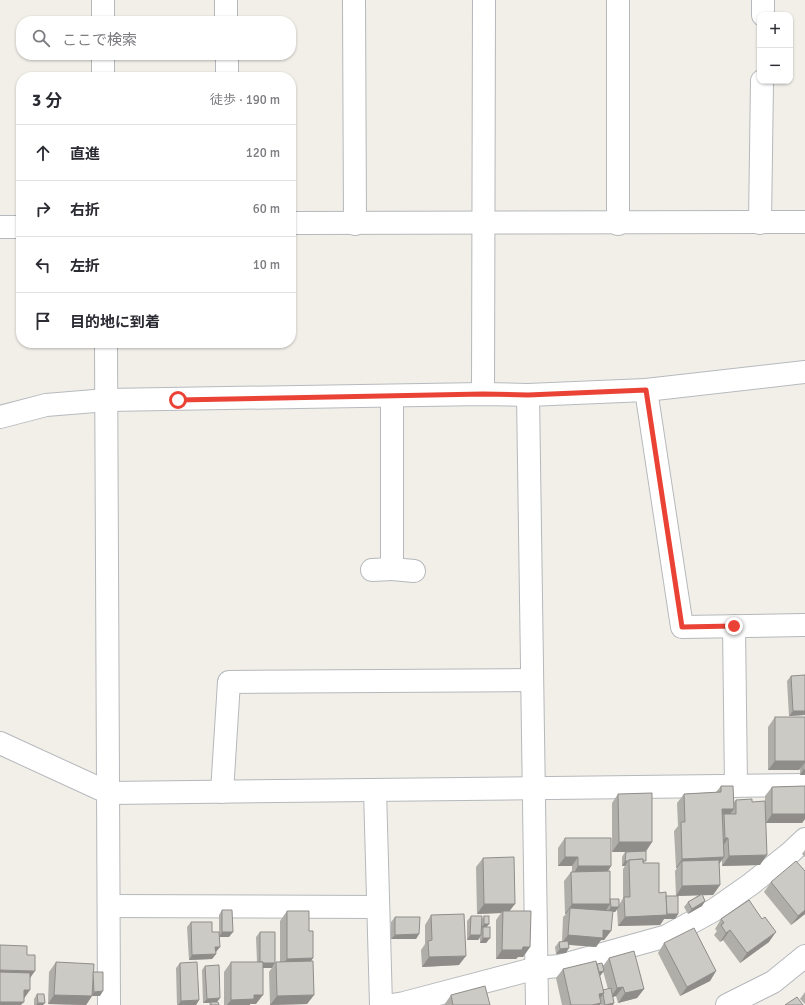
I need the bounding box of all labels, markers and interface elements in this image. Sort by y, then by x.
map controls [757,12,793,84]
button: + [757,12,793,48]
search box [16,16,296,60]
icon: search [30,27,52,49]
text: ここで検索 [62,31,137,49]
button: − [757,48,793,84]
text: 3 分 [32,90,62,111]
text: 徒歩 · 190 m [210,92,280,108]
icon: ahead [32,142,54,164]
text: 直進 [70,145,100,163]
text: 120 m [246,145,280,161]
icon: right [32,198,54,220]
text: 右折 [70,201,100,219]
text: 60 m [253,201,280,217]
icon: left [32,254,54,276]
text: 左折 [70,257,100,275]
text: 10 m [253,257,280,273]
icon: arrive [32,310,54,332]
text: 目的地に到着 [70,313,160,331]
route start [169,391,187,409]
route end [725,617,743,635]

